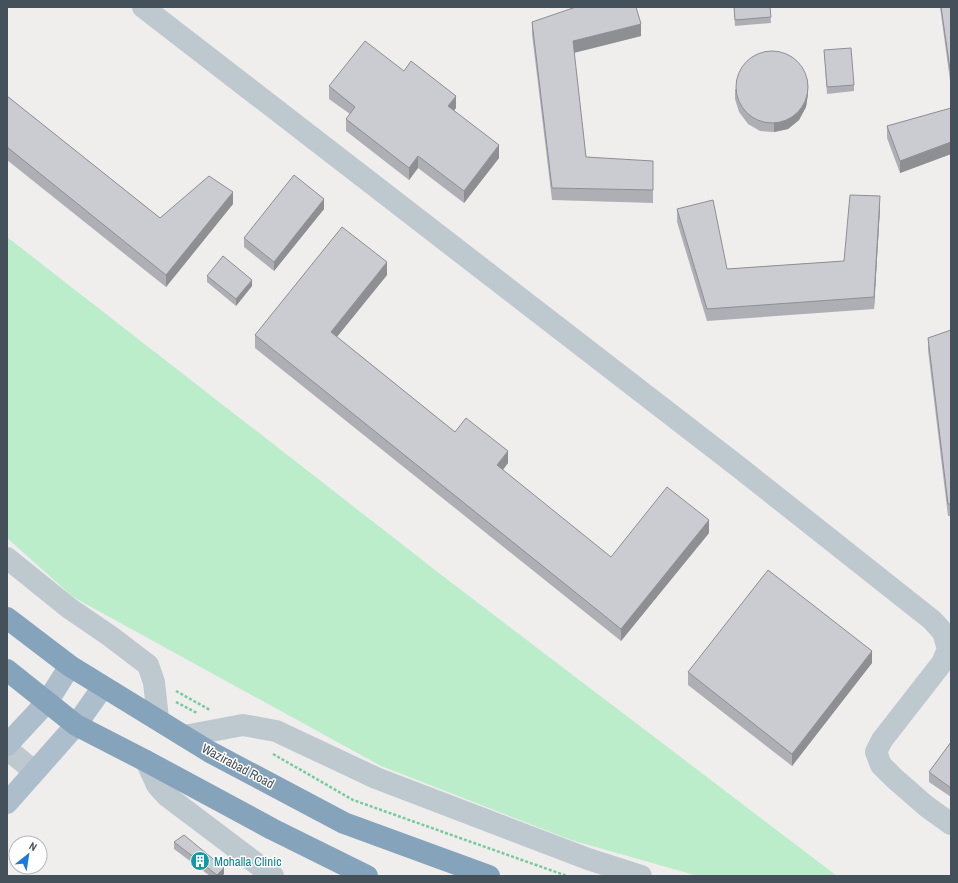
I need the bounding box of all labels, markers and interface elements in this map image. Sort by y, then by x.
street label: Wazirabad Road [199,740,277,792]
north arrow [8,835,48,875]
text: N [27,839,39,854]
building icon: Mohalla Clinic [189,850,211,872]
place label: Mohalla Clinic [214,853,282,870]

